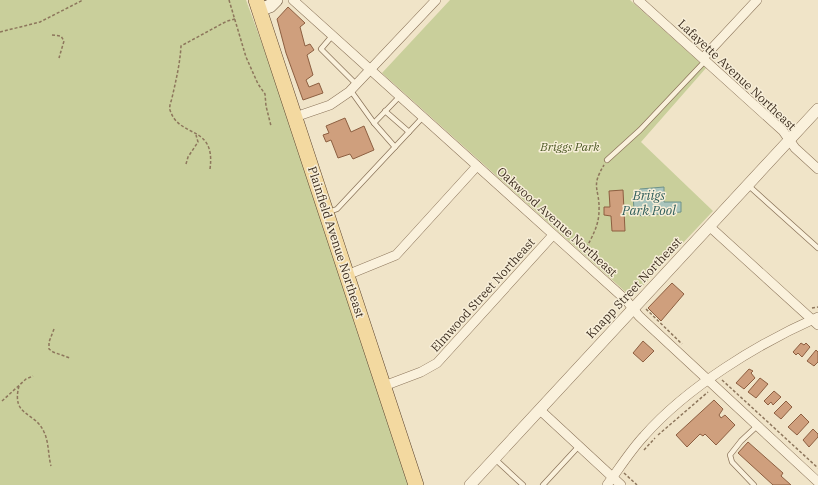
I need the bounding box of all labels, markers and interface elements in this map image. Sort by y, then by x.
street label: Lafayette Avenue Northeast [675,16,799,133]
park label: Briggs Park [539,139,600,154]
street label: Plainfield Avenue Northeast [305,164,368,319]
street label: Oakwood Avenue Northeast [494,164,621,280]
water label: Briigs Park Pool [621,187,676,219]
street label: Elmwood Street Northeast [427,234,538,355]
street label: Knapp Street Northeast [583,234,684,341]

